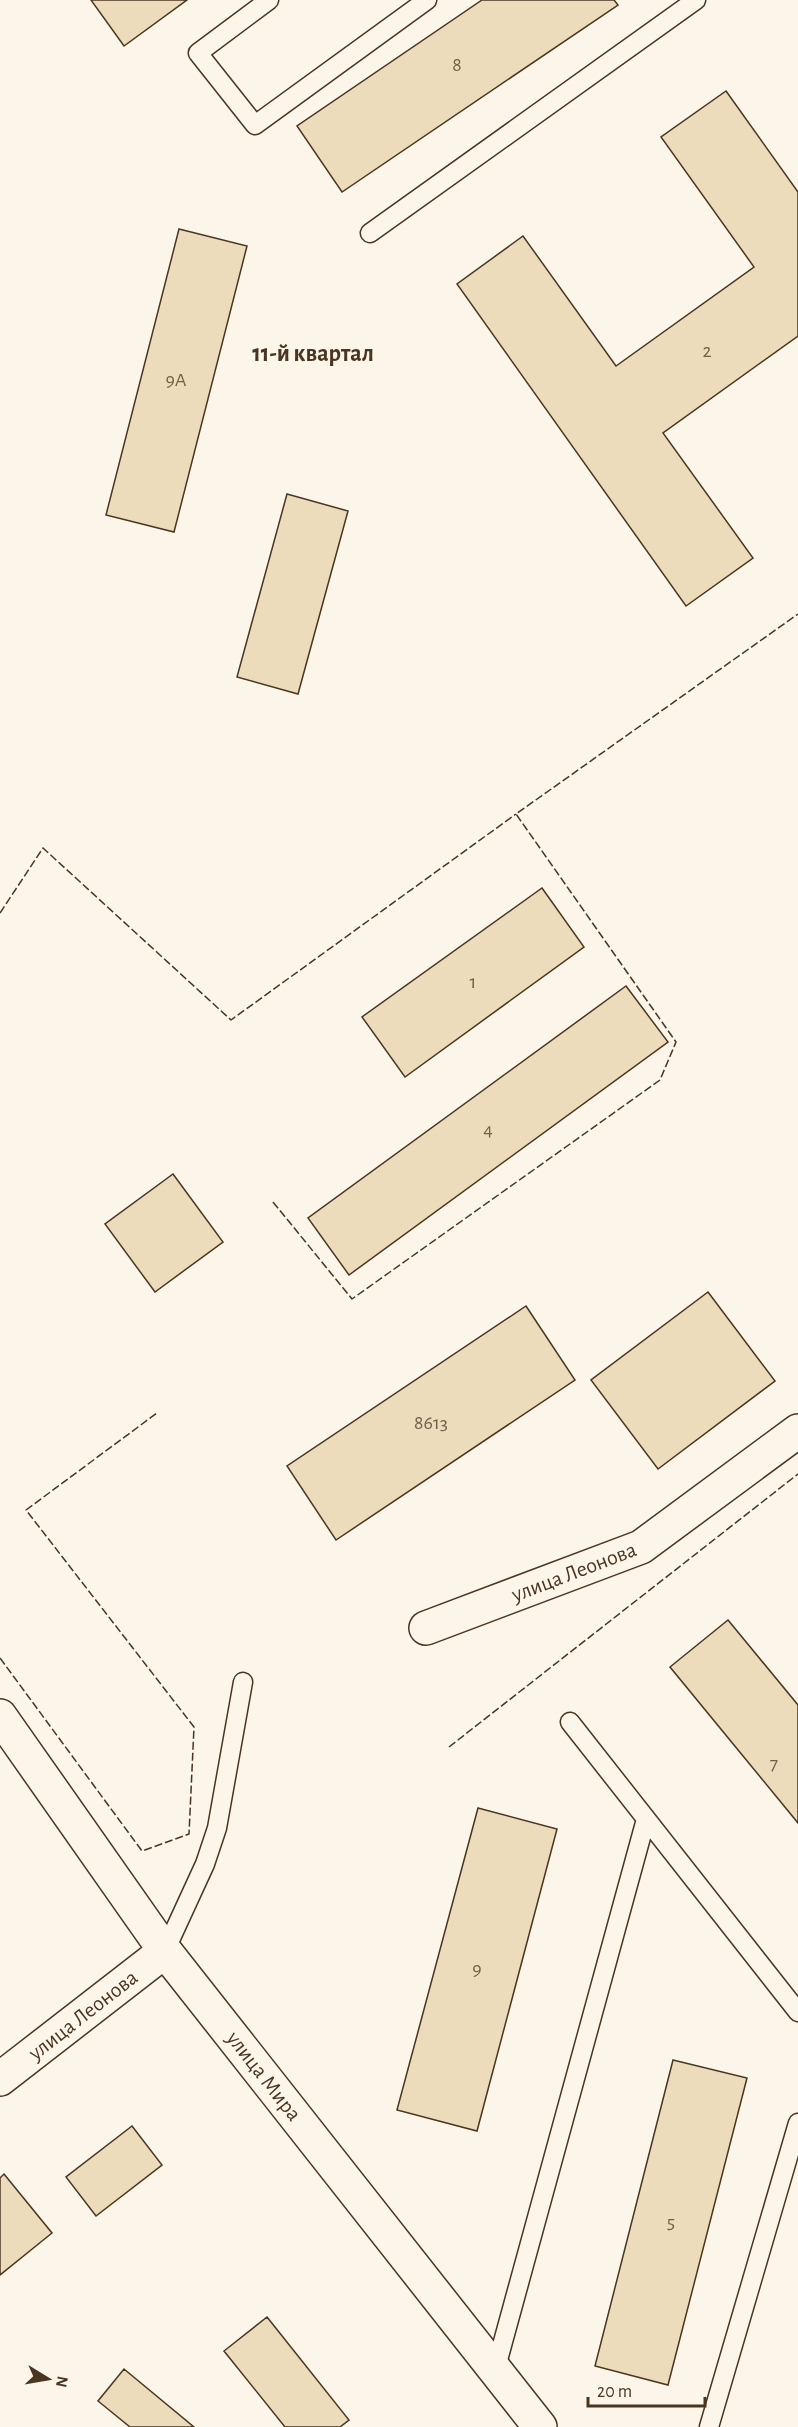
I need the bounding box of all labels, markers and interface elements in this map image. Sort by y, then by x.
house number: 8 [452,55,462,75]
house number: 2 [702,341,712,361]
district label: 11-й квартал [252,342,374,366]
house number: 9А [165,370,187,390]
house number: 1 [470,972,476,992]
house number: 4 [483,1120,493,1140]
house number: 8613 [414,1413,448,1433]
street label: улица Леонова [508,1538,639,1606]
house number: 7 [770,1754,778,1774]
house number: 9 [472,1959,482,1979]
street label: улица Леонова [24,1966,142,2065]
street label: улица Мира [222,2026,306,2125]
house number: 5 [667,2212,675,2232]
north arrow [18,2349,78,2409]
scale bar [588,2370,705,2408]
text: N [53,2375,71,2389]
text: 20 m [597,2383,632,2401]

